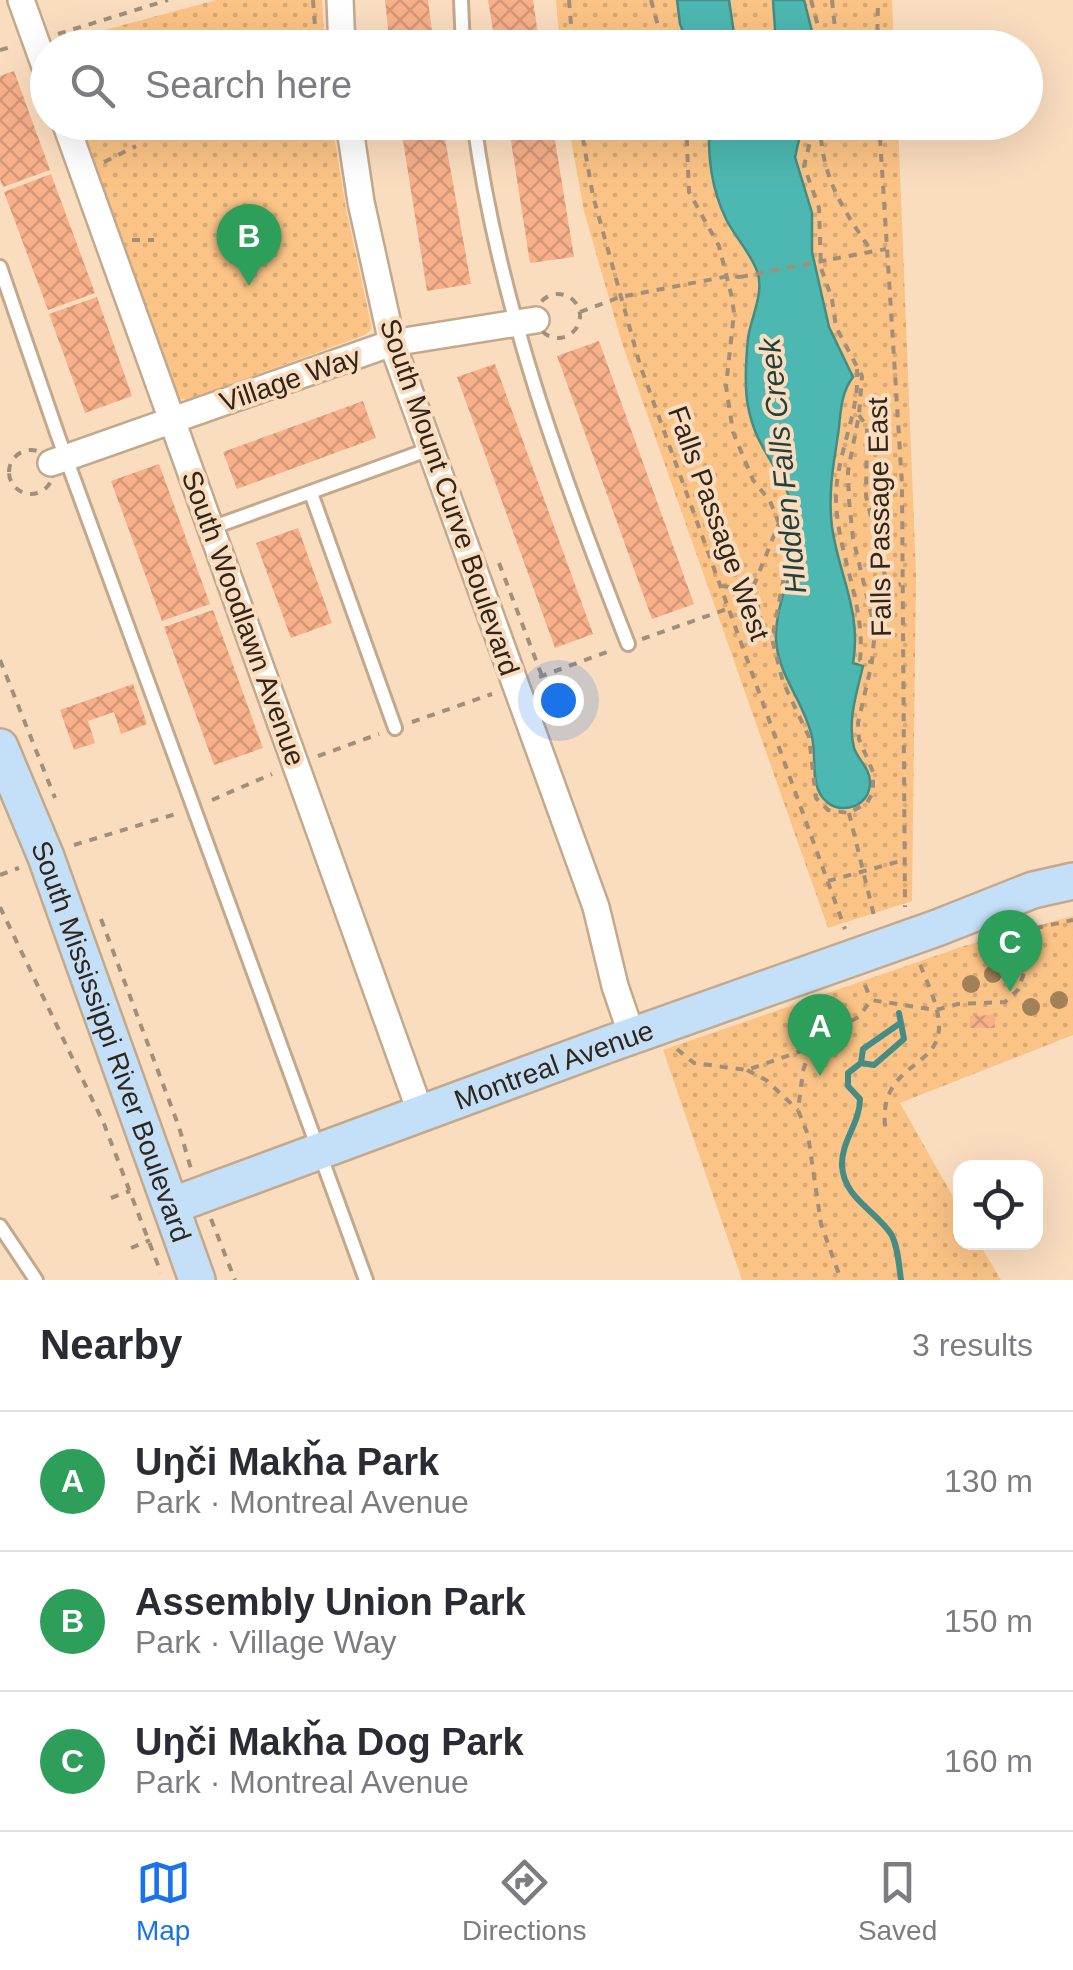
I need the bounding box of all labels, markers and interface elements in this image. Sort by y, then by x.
search box [30,30,1043,140]
icon: search [65,58,120,113]
text: Search here [145,64,352,106]
pin: B [216,204,282,286]
street label: South Mount Curve Boulevard [374,315,525,680]
water label: HIdden Falls Creek [752,335,812,595]
street label: Village Way [216,341,364,418]
street label: Falls Passage East [862,397,897,637]
street label: Falls Passage West [662,402,775,645]
street label: South Woodlawn Avenue [176,466,311,770]
your location [533,675,584,726]
street label: South Mississippi River Boulevard [25,836,197,1246]
pin: C [978,910,1042,992]
pin: A [788,994,852,1076]
street label: Montreal Avenue [450,1015,658,1116]
map controls [953,1160,1043,1250]
button: locate [953,1160,1043,1250]
text: Nearby [40,1321,182,1368]
text: 3 results [912,1327,1033,1363]
text: Uŋči Makȟa Park [135,1441,439,1483]
text: A [61,1463,84,1499]
text: 130 m [944,1463,1033,1499]
text: Park · Montreal Avenue [135,1484,469,1520]
text: Assembly Union Park [135,1581,526,1623]
text: B [61,1603,84,1639]
text: 150 m [944,1603,1033,1639]
text: Park · Village Way [135,1624,396,1660]
text: Uŋči Makȟa Dog Park [135,1721,524,1763]
text: C [61,1743,84,1779]
text: 160 m [944,1743,1033,1779]
text: Park · Montreal Avenue [135,1764,469,1800]
tab: Map [136,1855,191,1947]
tab: Directions [462,1855,587,1947]
tab: Saved [858,1855,937,1947]

